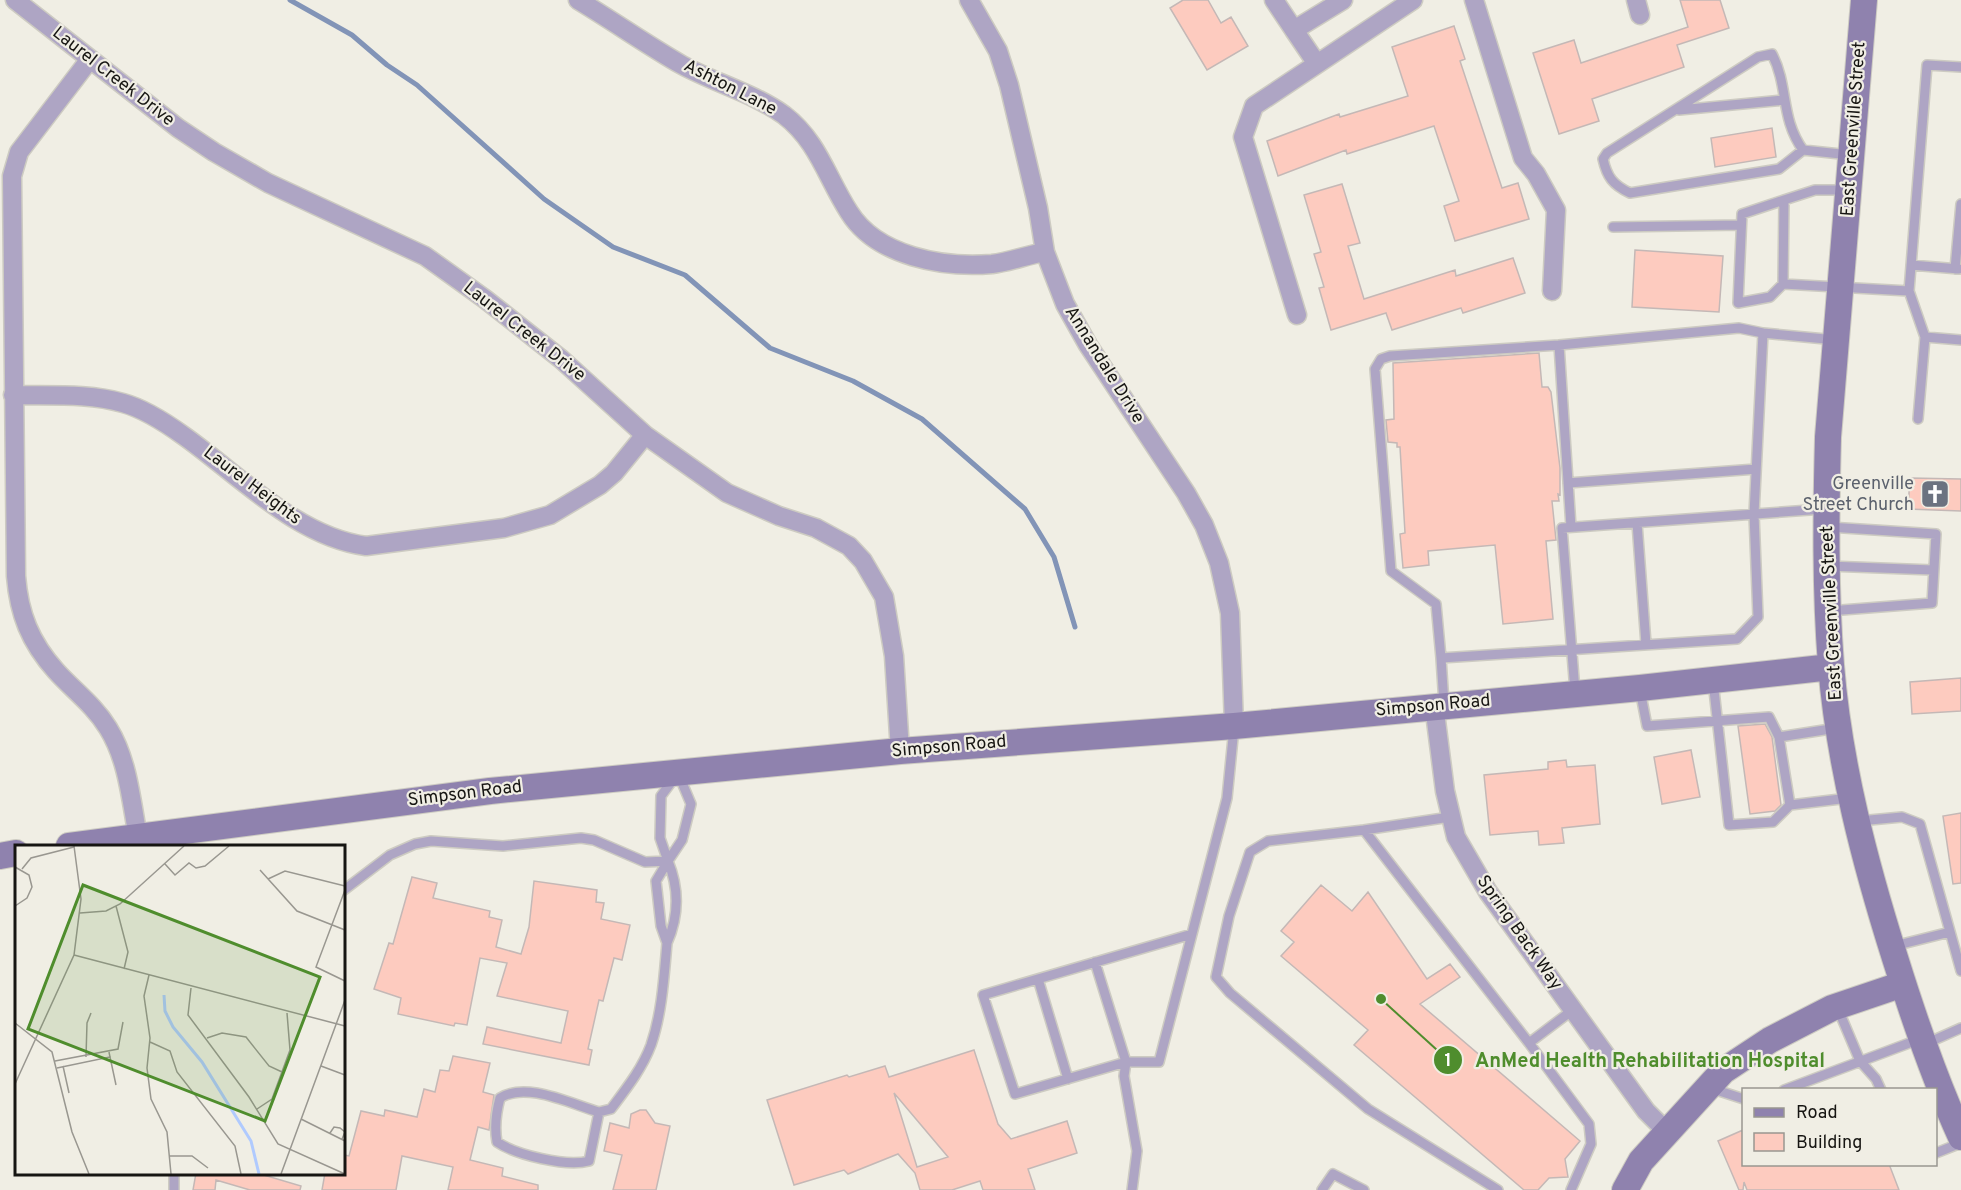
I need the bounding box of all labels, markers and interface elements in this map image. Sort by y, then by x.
street label: Laurel Creek Drive [47,22,179,132]
street label: East Greenville Street [1836,41,1872,217]
street label: Ashton Lane [680,55,780,121]
street label: Laurel Creek Drive [458,277,590,387]
street label: Annandale Drive [1059,302,1149,428]
street label: Laurel Heights [198,442,306,530]
place label: Greenville Street Church [1802,473,1914,517]
church icon: Greenville Street Church [1919,478,1951,510]
street label: East Greenville Street [1816,525,1848,701]
street label: Simpson Road [1375,690,1491,722]
street label: Simpson Road [891,731,1007,763]
street label: Simpson Road [406,776,524,812]
inset map [15,845,345,1175]
street label: Spring Back Way [1471,871,1567,995]
callout: AnMed Health Rehabilitation Hospital [1433,1041,1837,1079]
text: AnMed Health Rehabilitation Hospital [1475,1049,1825,1075]
text: 1 [1444,1050,1452,1073]
legend [1742,1088,1937,1166]
text: Road [1796,1102,1838,1125]
text: Building [1796,1132,1862,1155]

